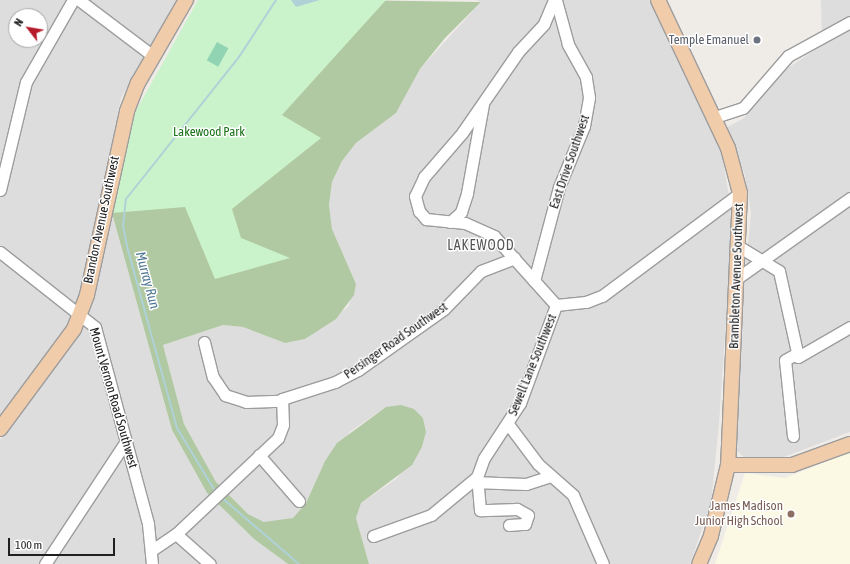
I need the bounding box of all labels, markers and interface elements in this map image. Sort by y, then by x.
north arrow [8,8,48,48]
text: N [12,16,25,28]
place label: Temple Emanuel [669,32,749,48]
marker: Temple Emanuel [752,35,762,45]
street label: East Drive Southwest [547,113,593,211]
park label: Lakewood Park [173,124,245,140]
street label: Brandon Avenue Southwest [81,155,123,285]
street label: Brambleton Avenue Southwest [727,203,747,349]
district label: LAKEWOOD [447,237,515,253]
water label: Murray Run [132,249,164,311]
street label: Persinger Road Southwest [341,299,451,383]
street label: Sewell Lane Southwest [505,312,561,418]
street label: Mount Vernon Road Southwest [85,326,141,470]
place label: James Madison Junior High School [695,499,783,530]
marker: James Madison Junior High School [786,509,796,519]
scale bar [10,530,117,556]
text: 100 m [15,538,42,552]

